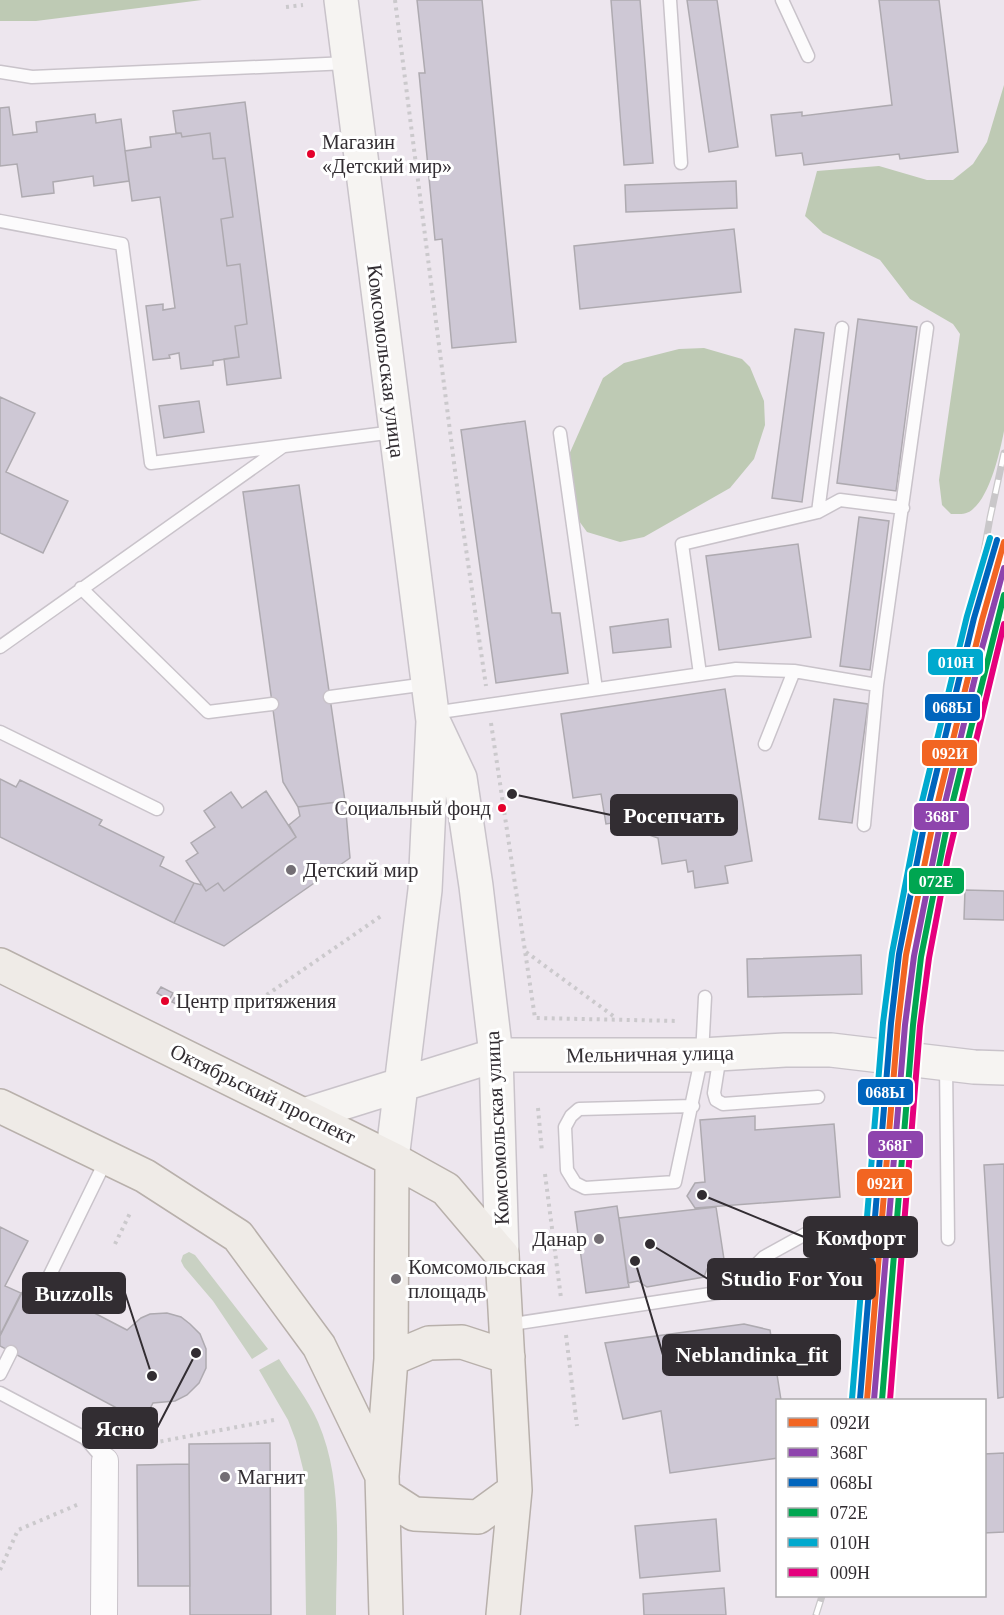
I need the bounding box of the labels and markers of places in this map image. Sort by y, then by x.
place label: Магазин «Детский мир» [322,131,452,178]
marker: Магазин «Детский мир» [305,148,317,160]
callout: Росепчать [611,795,737,835]
place label: Социальный фонд [334,797,491,820]
marker: Социальный фонд [496,802,508,814]
place label: Детский мир [303,858,419,882]
marker: Детский мир [284,863,298,877]
place label: Центр притяжения [176,990,336,1013]
marker: Центр притяжения [159,995,171,1007]
callout: Комфорт [804,1217,917,1257]
place label: Данар [532,1227,587,1251]
marker: Данар [592,1232,606,1246]
place label: Комсомольская площадь [408,1255,546,1303]
callout: Studio For You [708,1259,875,1299]
marker: Комсомольская площадь [389,1272,403,1286]
callout: Buzzolls [23,1273,125,1313]
callout: Neblandinka_fit [663,1335,840,1375]
callout: Ясно [83,1408,157,1448]
place label: Магнит [237,1465,305,1489]
marker: Магнит [218,1470,232,1484]

